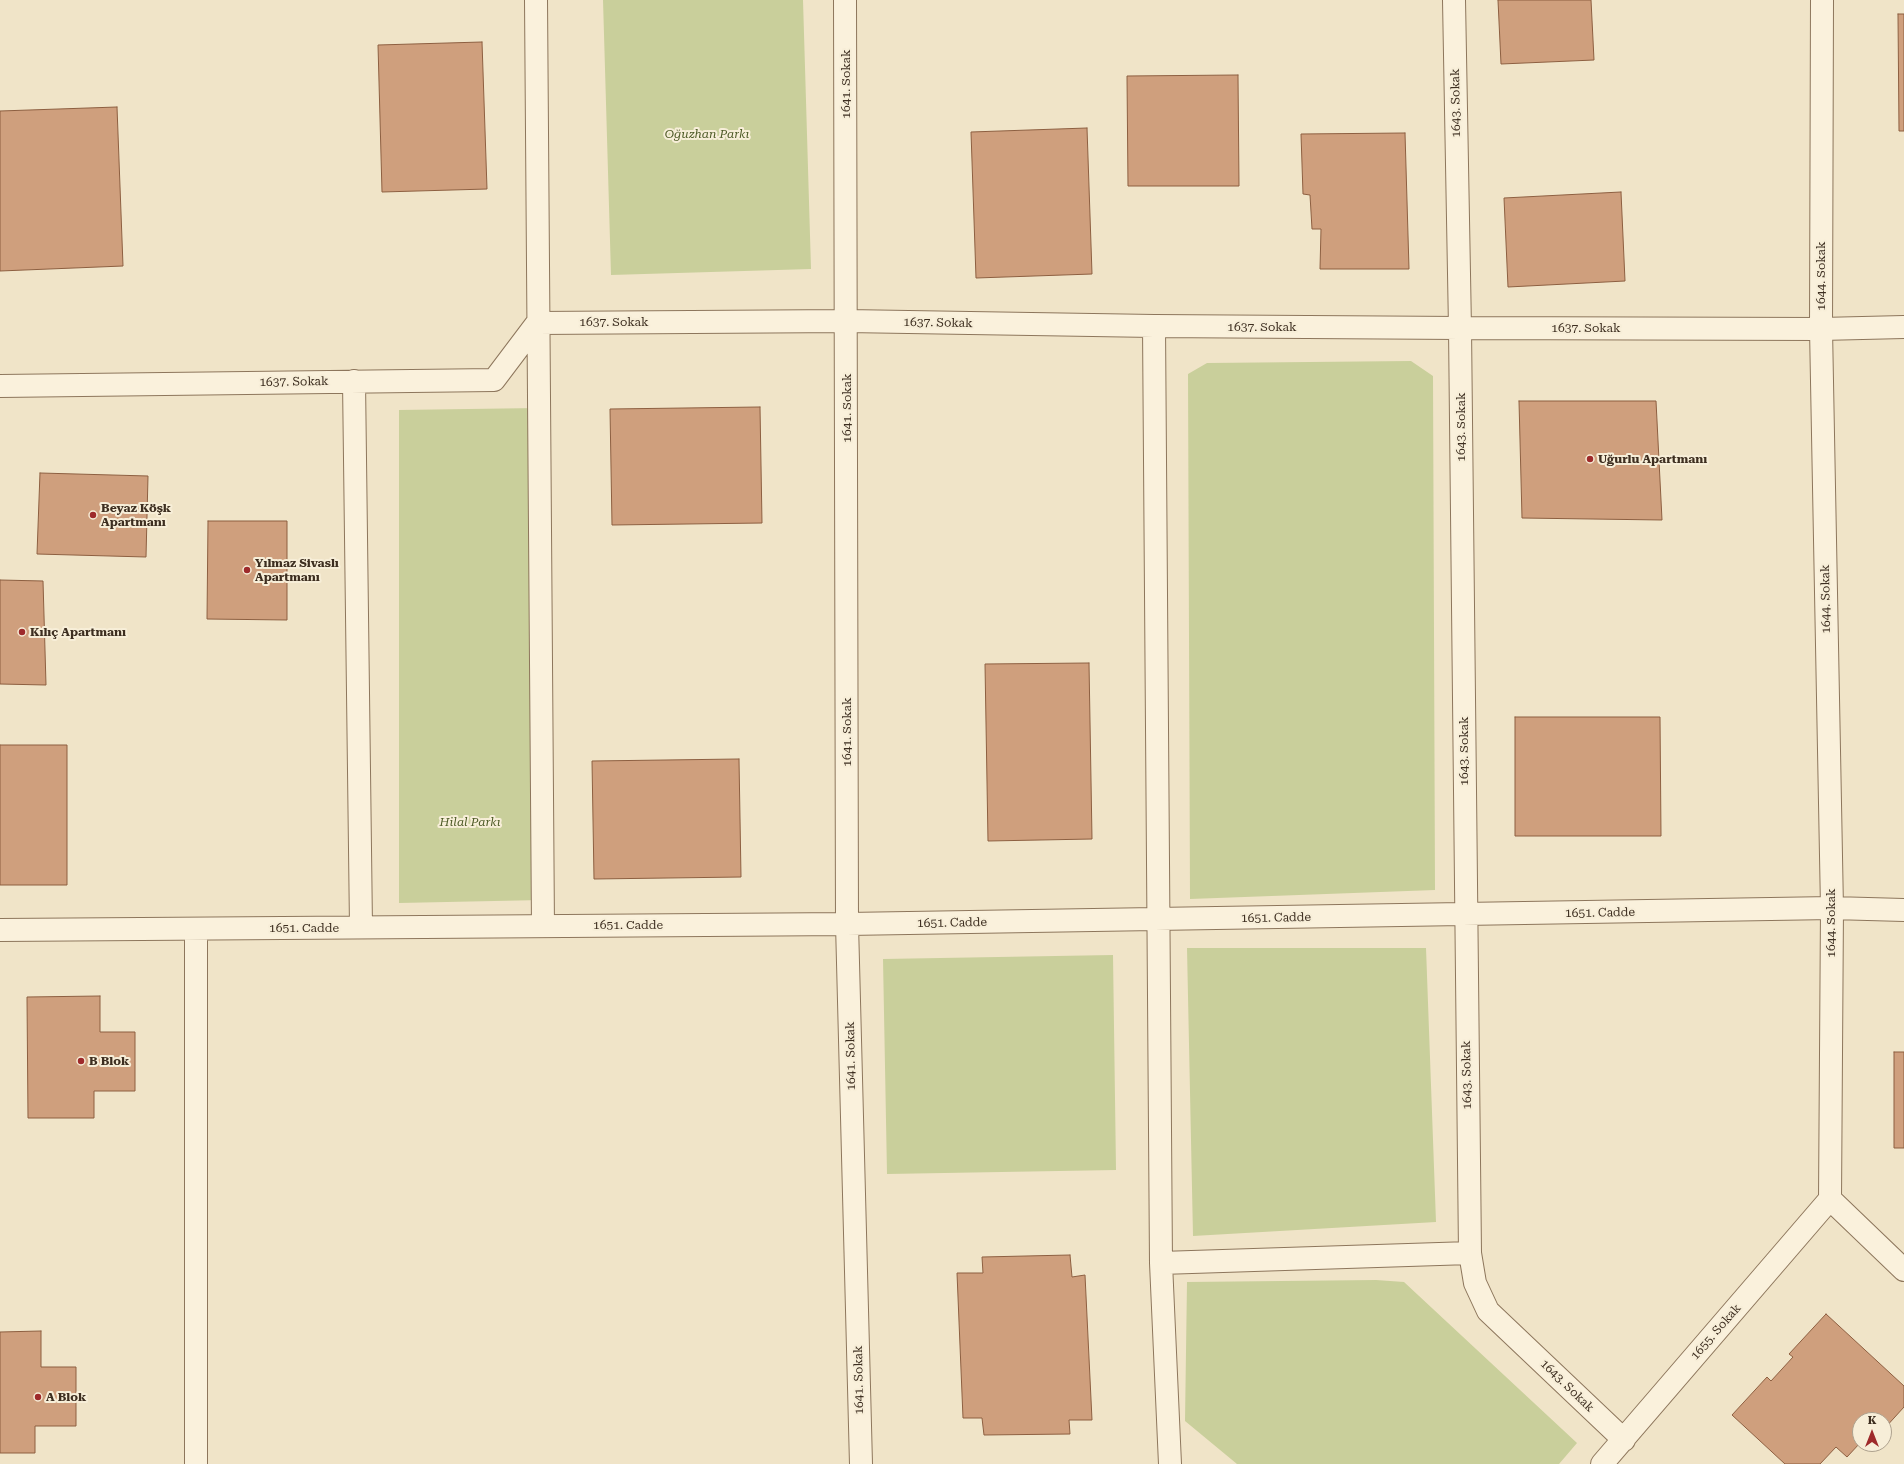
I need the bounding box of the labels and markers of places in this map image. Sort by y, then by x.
place label: Uğurlu Apartmanı [1598,452,1707,466]
marker: Uğurlu Apartmanı [1585,454,1595,464]
place label: Beyaz Köşk Apartmanı [101,501,171,529]
marker: Beyaz Köşk Apartmanı [88,510,98,520]
place label: Yılmaz Sivaslı Apartmanı [255,556,339,584]
marker: Yılmaz Sivaslı Apartmanı [242,565,252,575]
place label: Kılıç Apartmanı [30,625,126,639]
marker: Kılıç Apartmanı [17,627,27,637]
place label: B Blok [89,1054,129,1068]
marker: B Blok [76,1056,86,1066]
place label: A Blok [46,1390,86,1404]
marker: A Blok [33,1392,43,1402]

